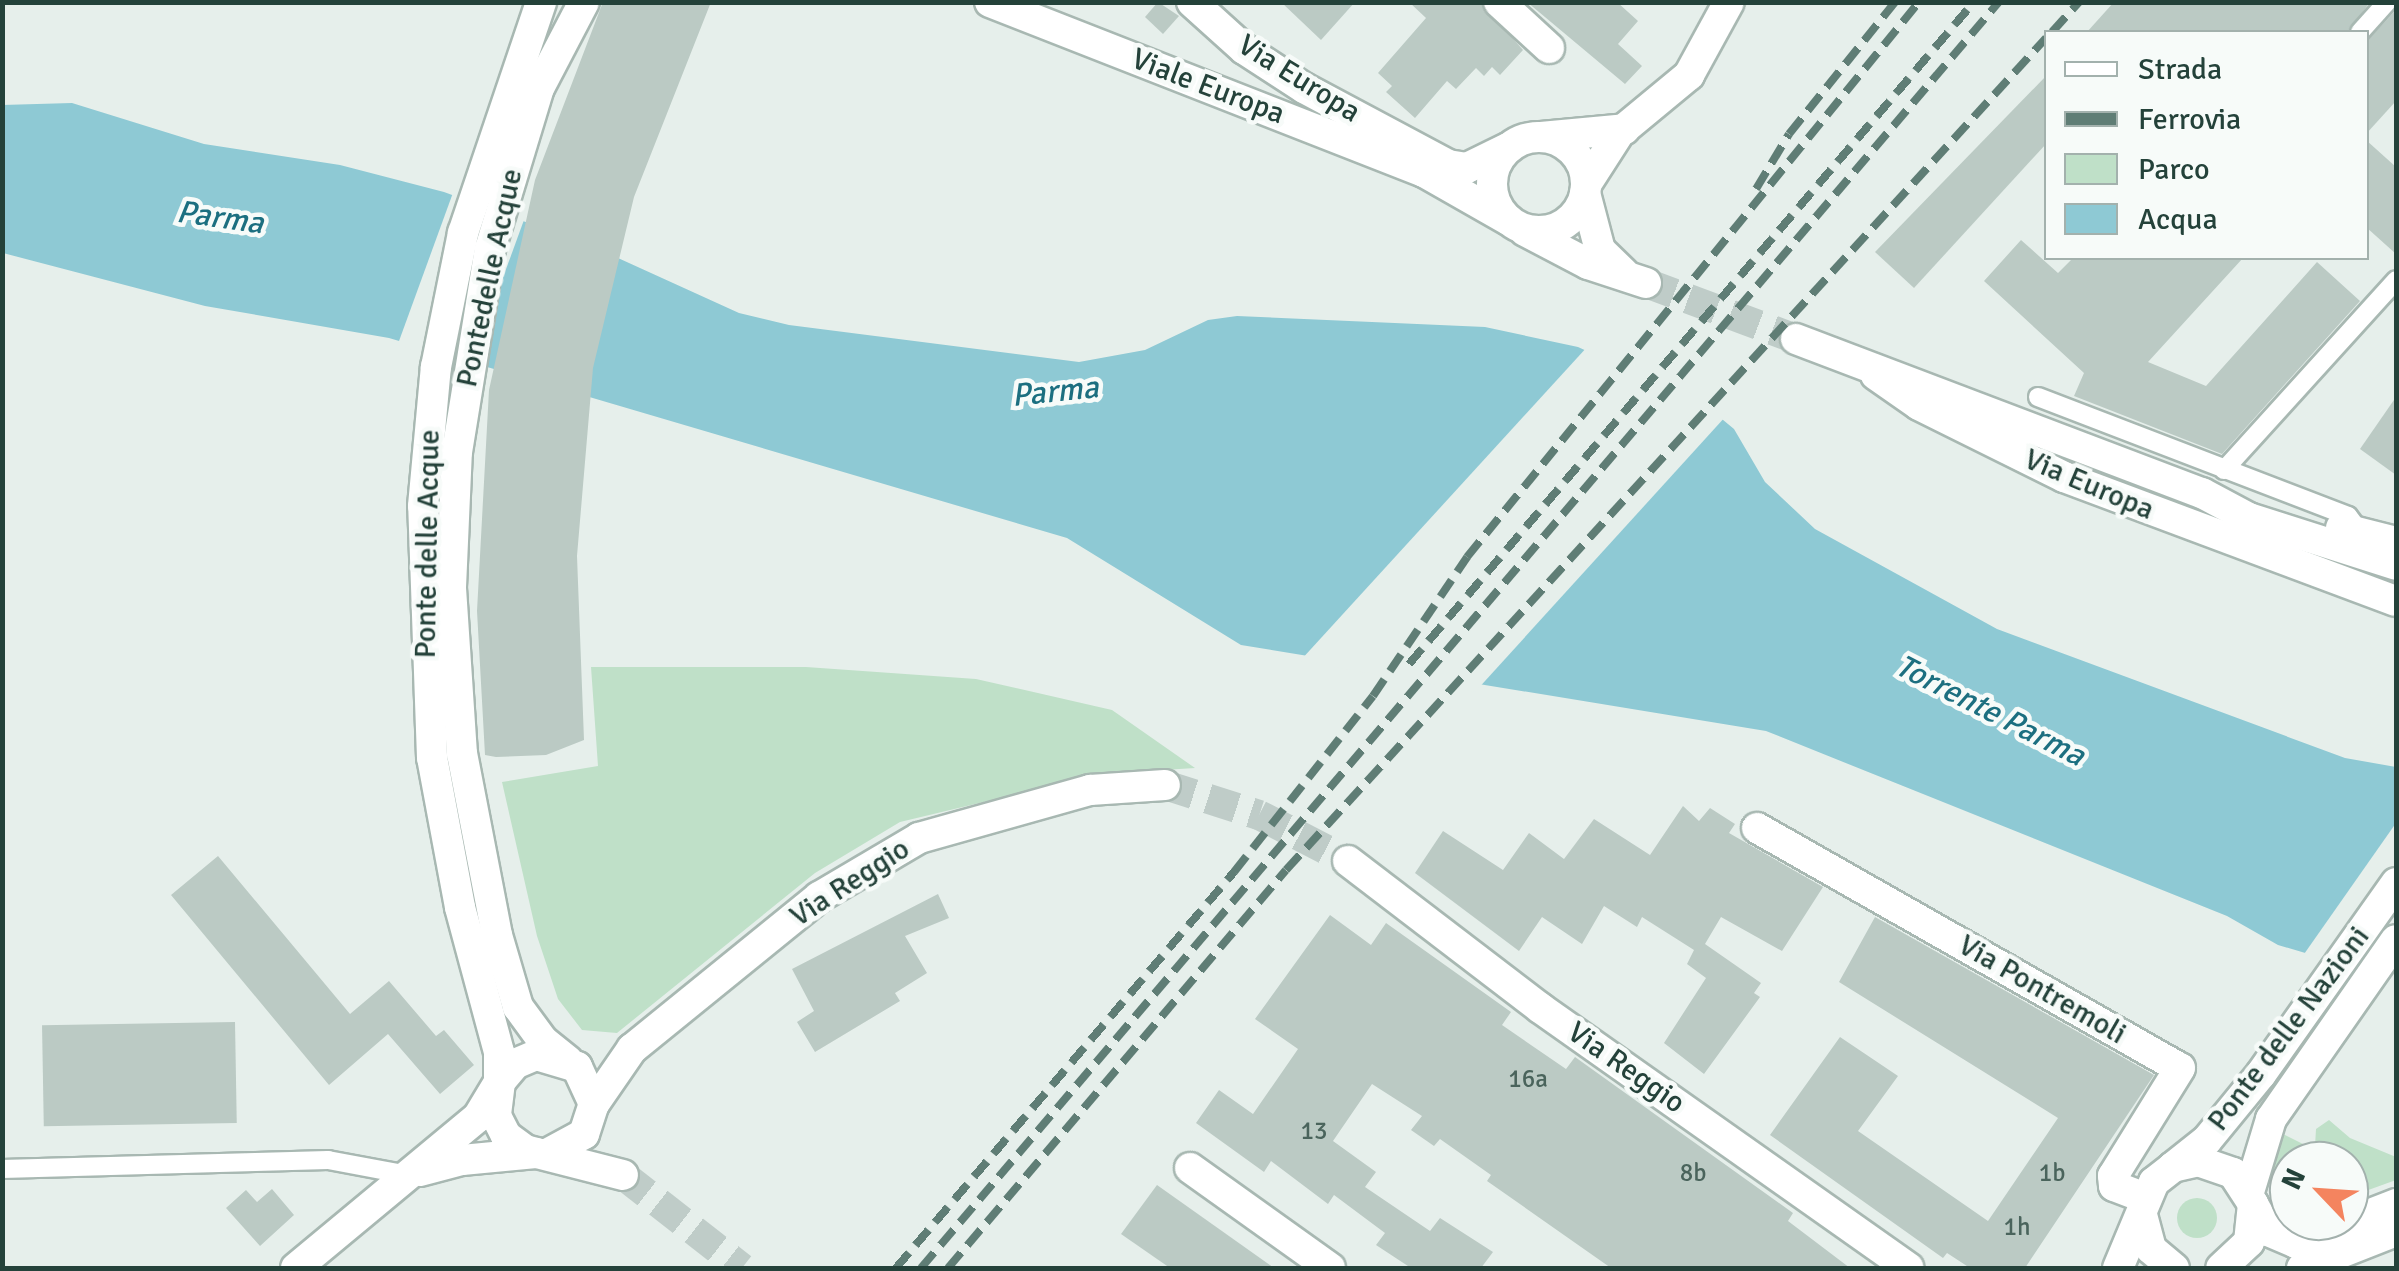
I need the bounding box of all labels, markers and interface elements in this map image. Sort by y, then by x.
street label: Via Europa [1231,27,1367,131]
legend [2044,30,2369,260]
street label: Viale Europa [1126,41,1290,133]
text: Strada [2138,51,2222,88]
text: Ferrovia [2138,101,2241,138]
text: Parco [2138,151,2210,188]
street label: Pontedelle Acque [449,165,531,391]
water label: Parma [174,193,266,243]
text: Acqua [2138,201,2218,238]
water label: Parma [1010,368,1100,416]
street label: Ponte delle Acque [408,429,448,659]
street label: Via Europa [2019,442,2159,528]
water label: Torrente Parma [1889,647,2091,775]
street label: Via Reggio [784,831,916,935]
street label: Ponte delle Nazioni [2200,920,2378,1138]
street label: Via Pontremoli [1952,928,2132,1052]
street label: Via Reggio [1560,1015,1692,1121]
house number: 16a [1508,1064,1548,1094]
house number: 13 [1301,1116,1327,1146]
north arrow [2269,1141,2369,1241]
house number: 8b [1680,1158,1706,1188]
house number: 1b [2039,1158,2065,1188]
text: N [2274,1163,2313,1195]
house number: 1h [2003,1212,2031,1242]

